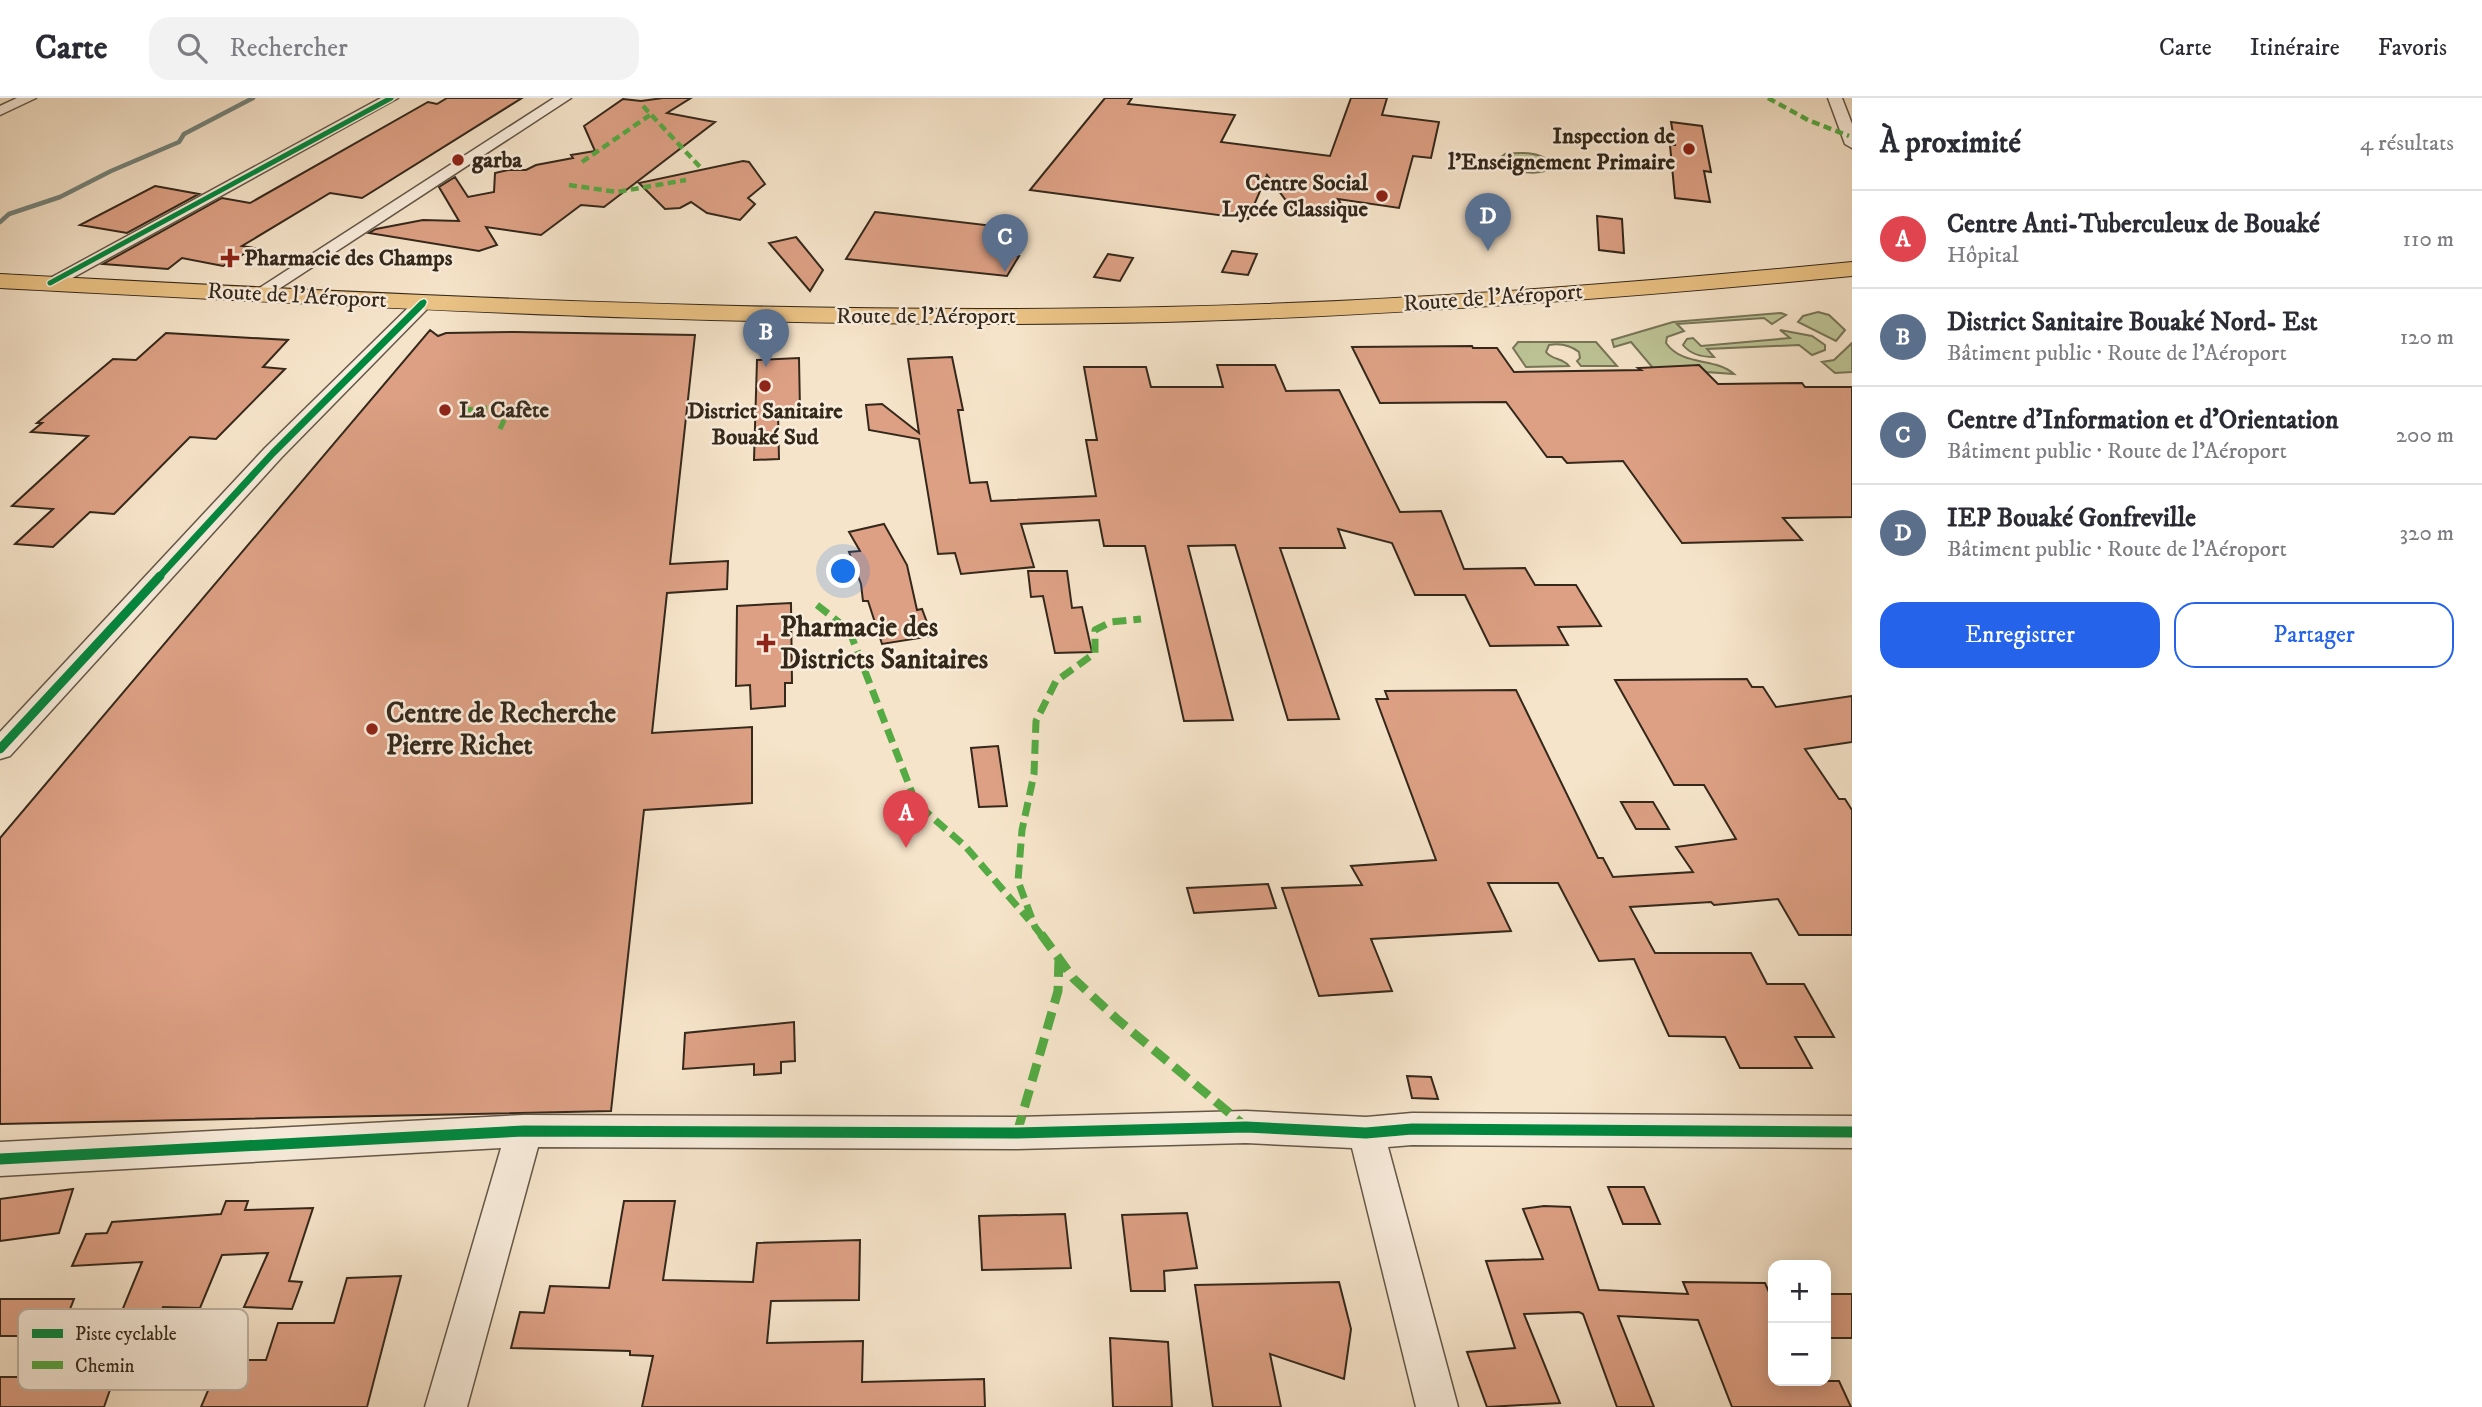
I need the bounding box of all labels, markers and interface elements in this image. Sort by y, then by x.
search box [149,17,639,80]
text: Carte [35,28,107,69]
icon: search [173,29,211,67]
text: Rechercher [229,32,348,65]
text: Carte [2159,33,2212,63]
text: Itinéraire [2250,33,2340,63]
text: Favoris [2378,33,2447,63]
place label: Inspection de l'Enseignement Primaire [1447,122,1675,177]
text: À proximité [1880,125,2021,162]
text: 4 résultats [2360,129,2454,158]
marker: Inspection de l'Enseignement Primaire [1681,141,1697,157]
place label: garba [471,146,523,175]
marker: garba [450,152,466,168]
place label: Centre Social Lycée Classique [1222,169,1369,224]
marker: Centre Social Lycée Classique [1374,188,1390,204]
pin: D [1465,193,1511,251]
text: Centre Anti-Tuberculeux de Bouaké [1947,208,2320,241]
pin: C [982,214,1028,272]
text: A [1896,225,1910,254]
text: 110 m [2403,225,2454,254]
text: Hôpital [1947,241,2019,270]
place label: Pharmacie des Champs [244,244,453,273]
marker: Pharmacie des Champs [222,250,238,266]
street label: Route de l'Aéroport [206,277,388,315]
street label: Route de l'Aéroport [1402,277,1584,319]
street label: Route de l'Aéroport [836,302,1016,331]
text: District Sanitaire Bouaké Nord- Est [1947,306,2318,339]
pin: B [743,309,789,367]
text: B [1896,323,1910,352]
text: 120 m [2400,323,2454,352]
text: Bâtiment public · Route de l'Aéroport [1947,339,2287,368]
marker: District Sanitaire Bouaké Sud [757,378,773,394]
place label: La Cafète [459,396,549,425]
place label: District Sanitaire Bouaké Sud [687,397,843,452]
marker: La Cafète [437,402,453,418]
text: Centre d'Information et d'Orientation [1947,404,2339,437]
text: C [1895,421,1911,450]
text: 200 m [2396,421,2454,450]
text: Bâtiment public · Route de l'Aéroport [1947,437,2287,466]
text: IEP Bouaké Gonfreville [1947,502,2196,535]
text: D [1894,519,1912,548]
text: 320 m [2400,519,2454,548]
text: Bâtiment public · Route de l'Aéroport [1947,535,2287,564]
your location [826,554,860,588]
button: Enregistrer [1880,602,2160,668]
button: Partager [2174,602,2454,668]
place label: Pharmacie des Districts Sanitaires [780,610,989,677]
marker: Pharmacie des Districts Sanitaires [758,635,774,651]
place label: Centre de Recherche Pierre Richet [386,696,617,763]
marker: Centre de Recherche Pierre Richet [364,721,380,737]
pin: A [883,790,929,848]
map controls [1768,1260,1831,1386]
button: + [1768,1260,1831,1323]
legend [18,1309,248,1390]
text: Piste cyclable [75,1323,177,1346]
button: − [1768,1323,1831,1386]
text: Chemin [75,1355,135,1378]

